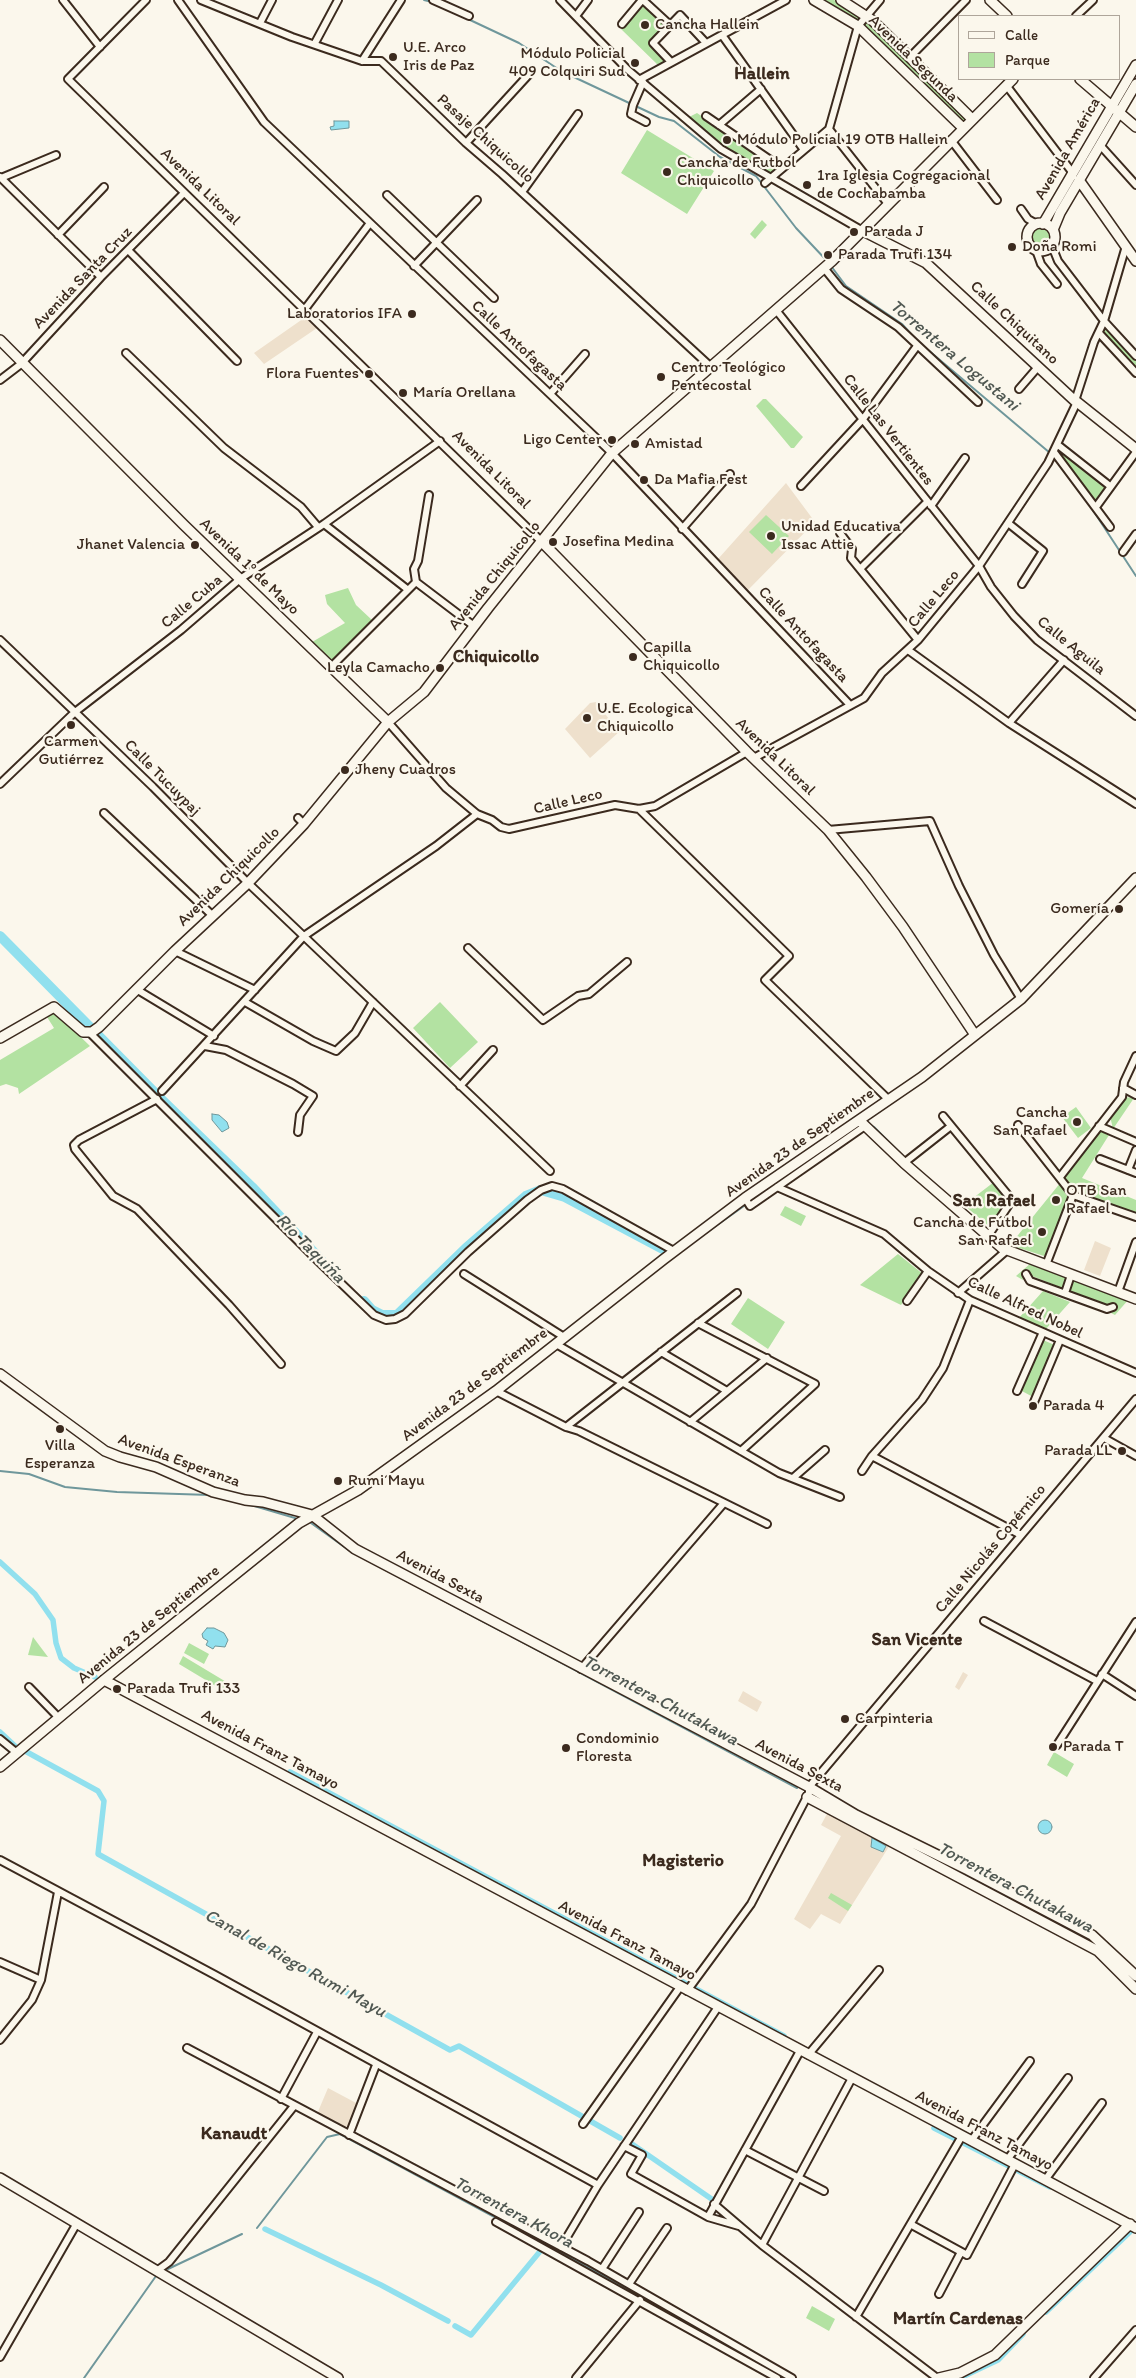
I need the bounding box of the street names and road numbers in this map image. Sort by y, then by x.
street label: Avenida Segunda [864,11,962,107]
street label: Pasaje Chiquicollo [432,90,538,188]
street label: Avenida América [1031,94,1105,204]
street label: Avenida Litoral [156,144,244,230]
street label: Avenida Santa Cruz [29,223,137,333]
street label: Calle Chiquitano [966,277,1062,369]
street label: Calle Antofagasta [467,297,571,395]
street label: Calle Las Vertientes [838,370,938,490]
street label: Avenida Litoral [448,427,534,513]
street label: Avenida 1º de Mayo [195,514,303,620]
street label: Avenida Chiquicollo [445,517,545,635]
street label: Calle Leco [904,566,964,632]
street label: Calle Cuba [157,571,227,633]
street label: Calle Antofagasta [754,583,852,687]
street label: Calle Aguila [1033,612,1109,680]
street label: Avenida Litoral [731,714,819,800]
street label: Calle Tucuypaj [120,736,204,820]
street label: Calle Leco [532,785,604,819]
street label: Avenida Chiquicollo [174,823,284,931]
street label: Avenida 23 de Septiembre [722,1084,878,1202]
street label: Calle Alfred Nobel [964,1273,1086,1343]
street label: Avenida 23 de Septiembre [398,1324,552,1446]
street label: Avenida Esperanza [115,1430,243,1492]
street label: Calle Nicolás Copérnico [931,1481,1051,1617]
street label: Avenida Sexta [393,1546,487,1608]
street label: Avenida 23 de Septiembre [74,1562,224,1688]
street label: Avenida Franz Tamayo [198,1706,342,1794]
street label: Avenida Sexta [752,1735,846,1797]
street label: Avenida Franz Tamayo [555,1897,699,1985]
street label: Avenida Franz Tamayo [912,2087,1056,2175]

